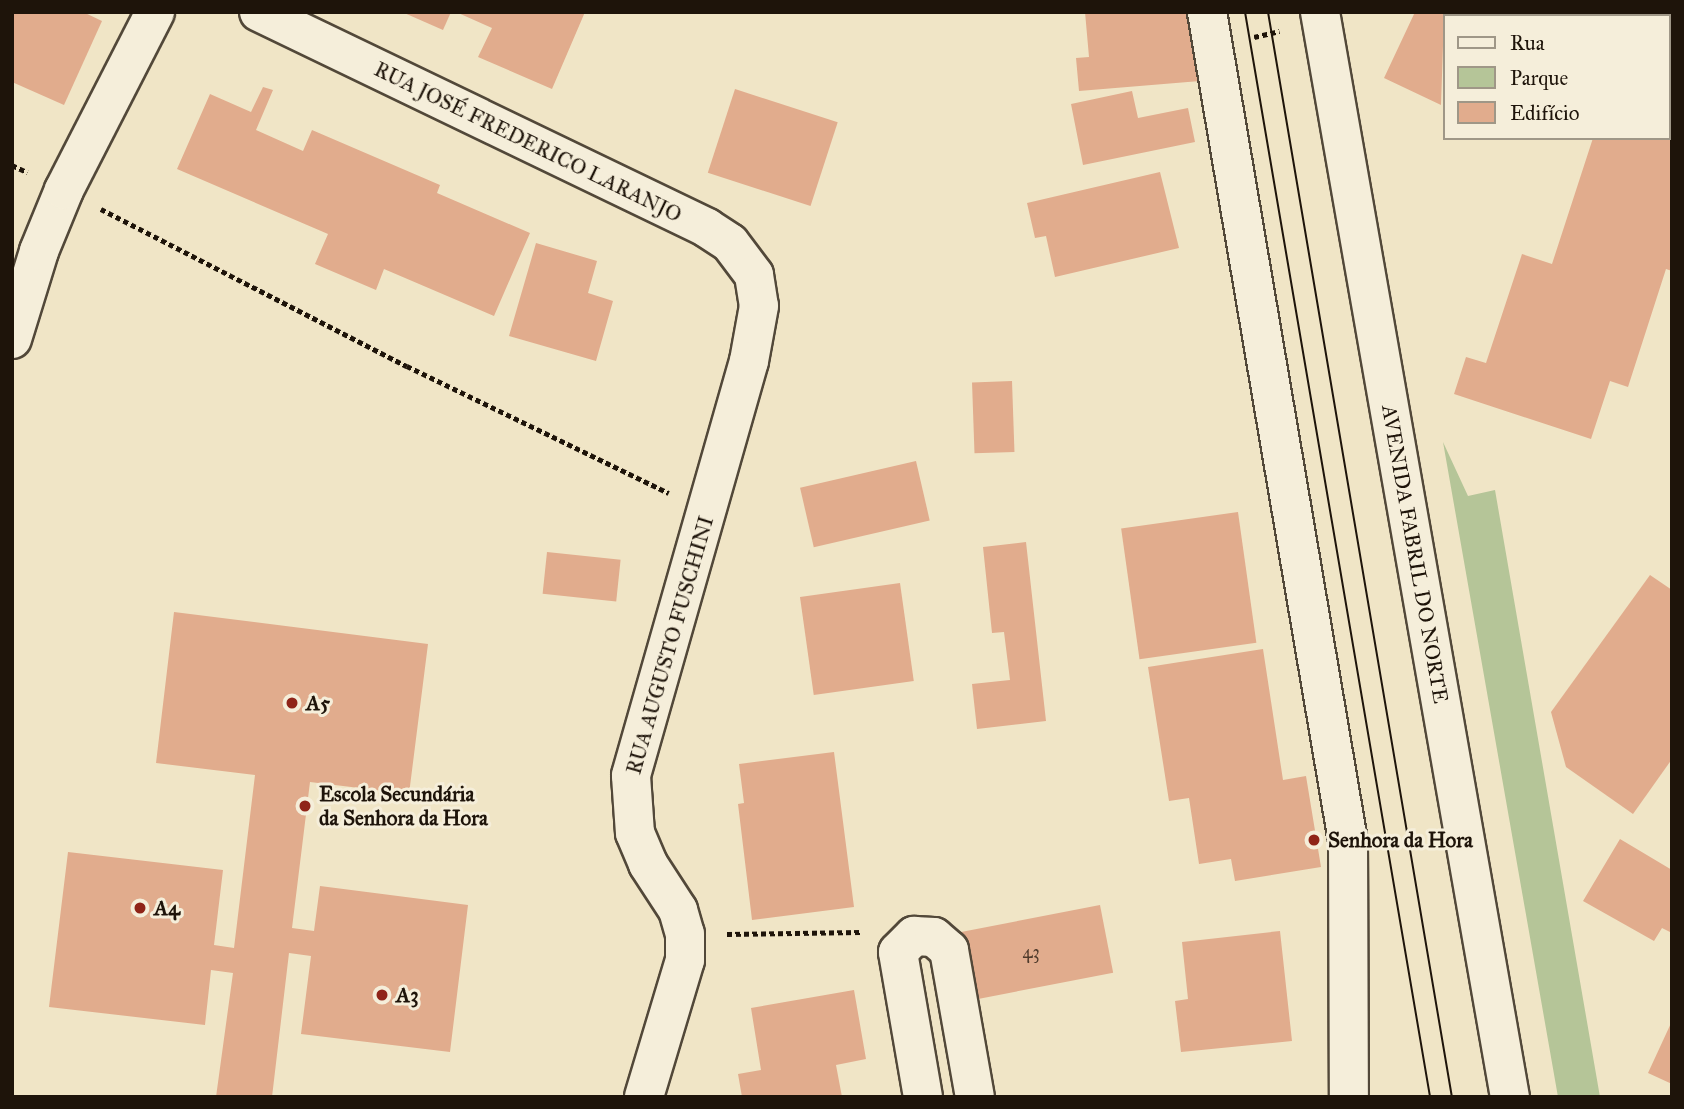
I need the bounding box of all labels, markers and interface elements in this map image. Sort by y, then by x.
legend [1442,14,1670,140]
text: Rua [1510,30,1545,56]
street label: RUA JOSÉ FREDERICO LARANJO [370,56,686,228]
text: Parque [1510,65,1568,91]
text: Edifício [1510,100,1579,126]
street label: AVENIDA FABRIL DO NORTE [1376,403,1454,705]
street label: RUA AUGUSTO FUSCHINI [621,513,719,777]
place label: A5 [306,690,330,716]
marker: A5 [284,695,300,711]
place label: Escola Secundária da Senhora da Hora [319,781,488,831]
marker: Escola Secundária da Senhora da Hora [297,798,313,814]
place label: Senhora da Hora [1328,827,1473,853]
marker: Senhora da Hora [1306,832,1322,848]
place label: A4 [154,895,180,921]
marker: A4 [132,900,148,916]
house number: 43 [1022,941,1040,963]
place label: A3 [396,982,419,1008]
marker: A3 [374,987,390,1003]

